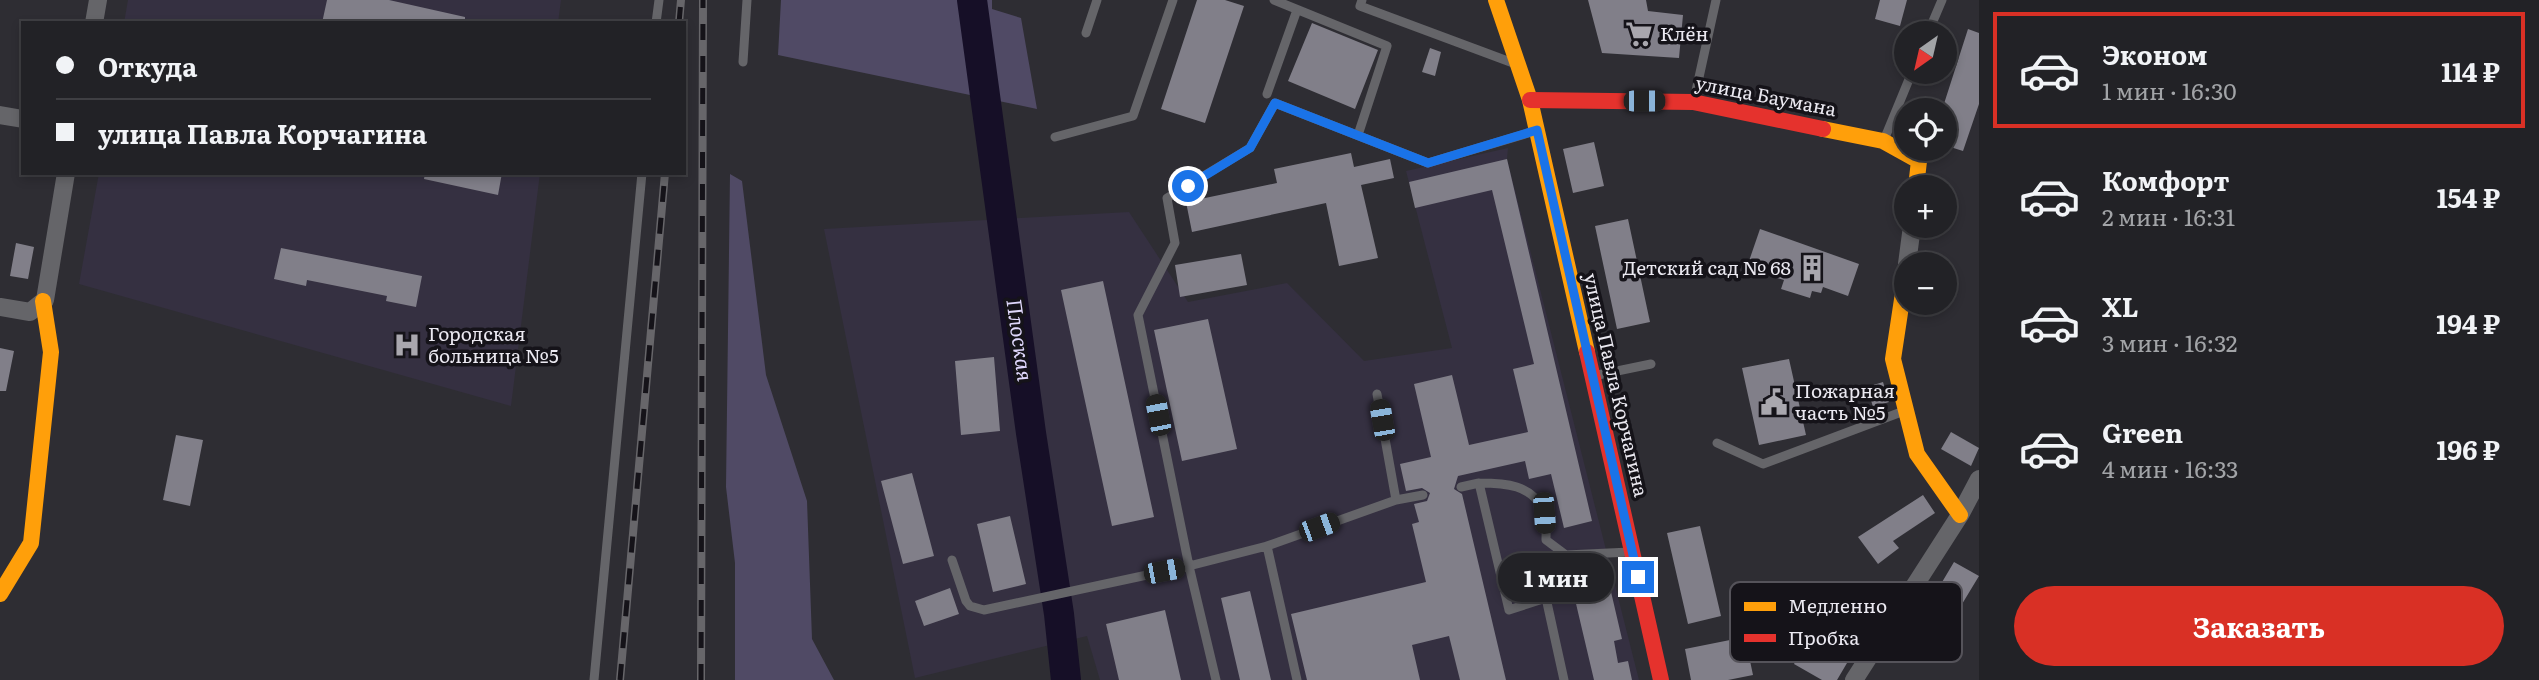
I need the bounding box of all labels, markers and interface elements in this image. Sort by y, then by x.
supermarket icon: Клён [1624,19,1654,49]
place label: Клён [1660,19,1708,47]
north arrow [1894,21,1956,84]
map controls [1894,21,1957,315]
text: Эконом [2102,34,2207,73]
icon: car [2018,39,2081,102]
text: Откуда [98,46,197,85]
text: 114 ₽ [2441,51,2500,90]
street label: улица Баумана [1693,68,1840,123]
text: 1 мин · 16:30 [2102,73,2237,107]
car [1624,91,1666,112]
button: locate [1894,98,1957,161]
text: улица Павла Корчагина [98,113,427,152]
text: Комфорт [2102,160,2229,199]
icon: car [2018,165,2081,228]
route start [1172,170,1204,202]
button: + [1894,175,1957,238]
text: 154 ₽ [2437,177,2500,216]
text: 2 мин · 16:31 [2102,199,2235,233]
button: − [1894,252,1957,315]
place label: Детский сад № 68 [1623,253,1791,281]
building icon: Детский сад № 68 [1797,253,1827,283]
street label: улица Павла Корчагина [1578,270,1657,500]
text: XL [2102,286,2139,325]
icon: car [2018,291,2081,354]
water label: Плоская [1000,296,1043,383]
text: 194 ₽ [2436,303,2500,342]
place label: Городская больница №5 [428,319,559,369]
text: 3 мин · 16:32 [2102,325,2237,359]
hospital icon: Городская больница №5 [392,330,422,360]
place label: Пожарная часть №5 [1795,376,1895,426]
public building icon: Пожарная часть №5 [1759,387,1789,417]
car [1144,392,1173,438]
car [1369,397,1396,443]
text: Green [2102,412,2183,451]
icon: car [2018,417,2081,480]
text: 196 ₽ [2437,429,2500,468]
text: 4 мин · 16:33 [2102,451,2238,485]
car [1533,491,1556,535]
car [1296,510,1343,544]
callout: 1 мин [1498,552,1614,602]
car [1142,557,1187,585]
text: 1 мин [1524,560,1588,594]
route end [1622,561,1654,593]
legend [1730,582,1962,662]
button: Заказать [2014,586,2504,666]
text: Медленно [1788,591,1887,619]
text: Пробка [1788,623,1860,651]

